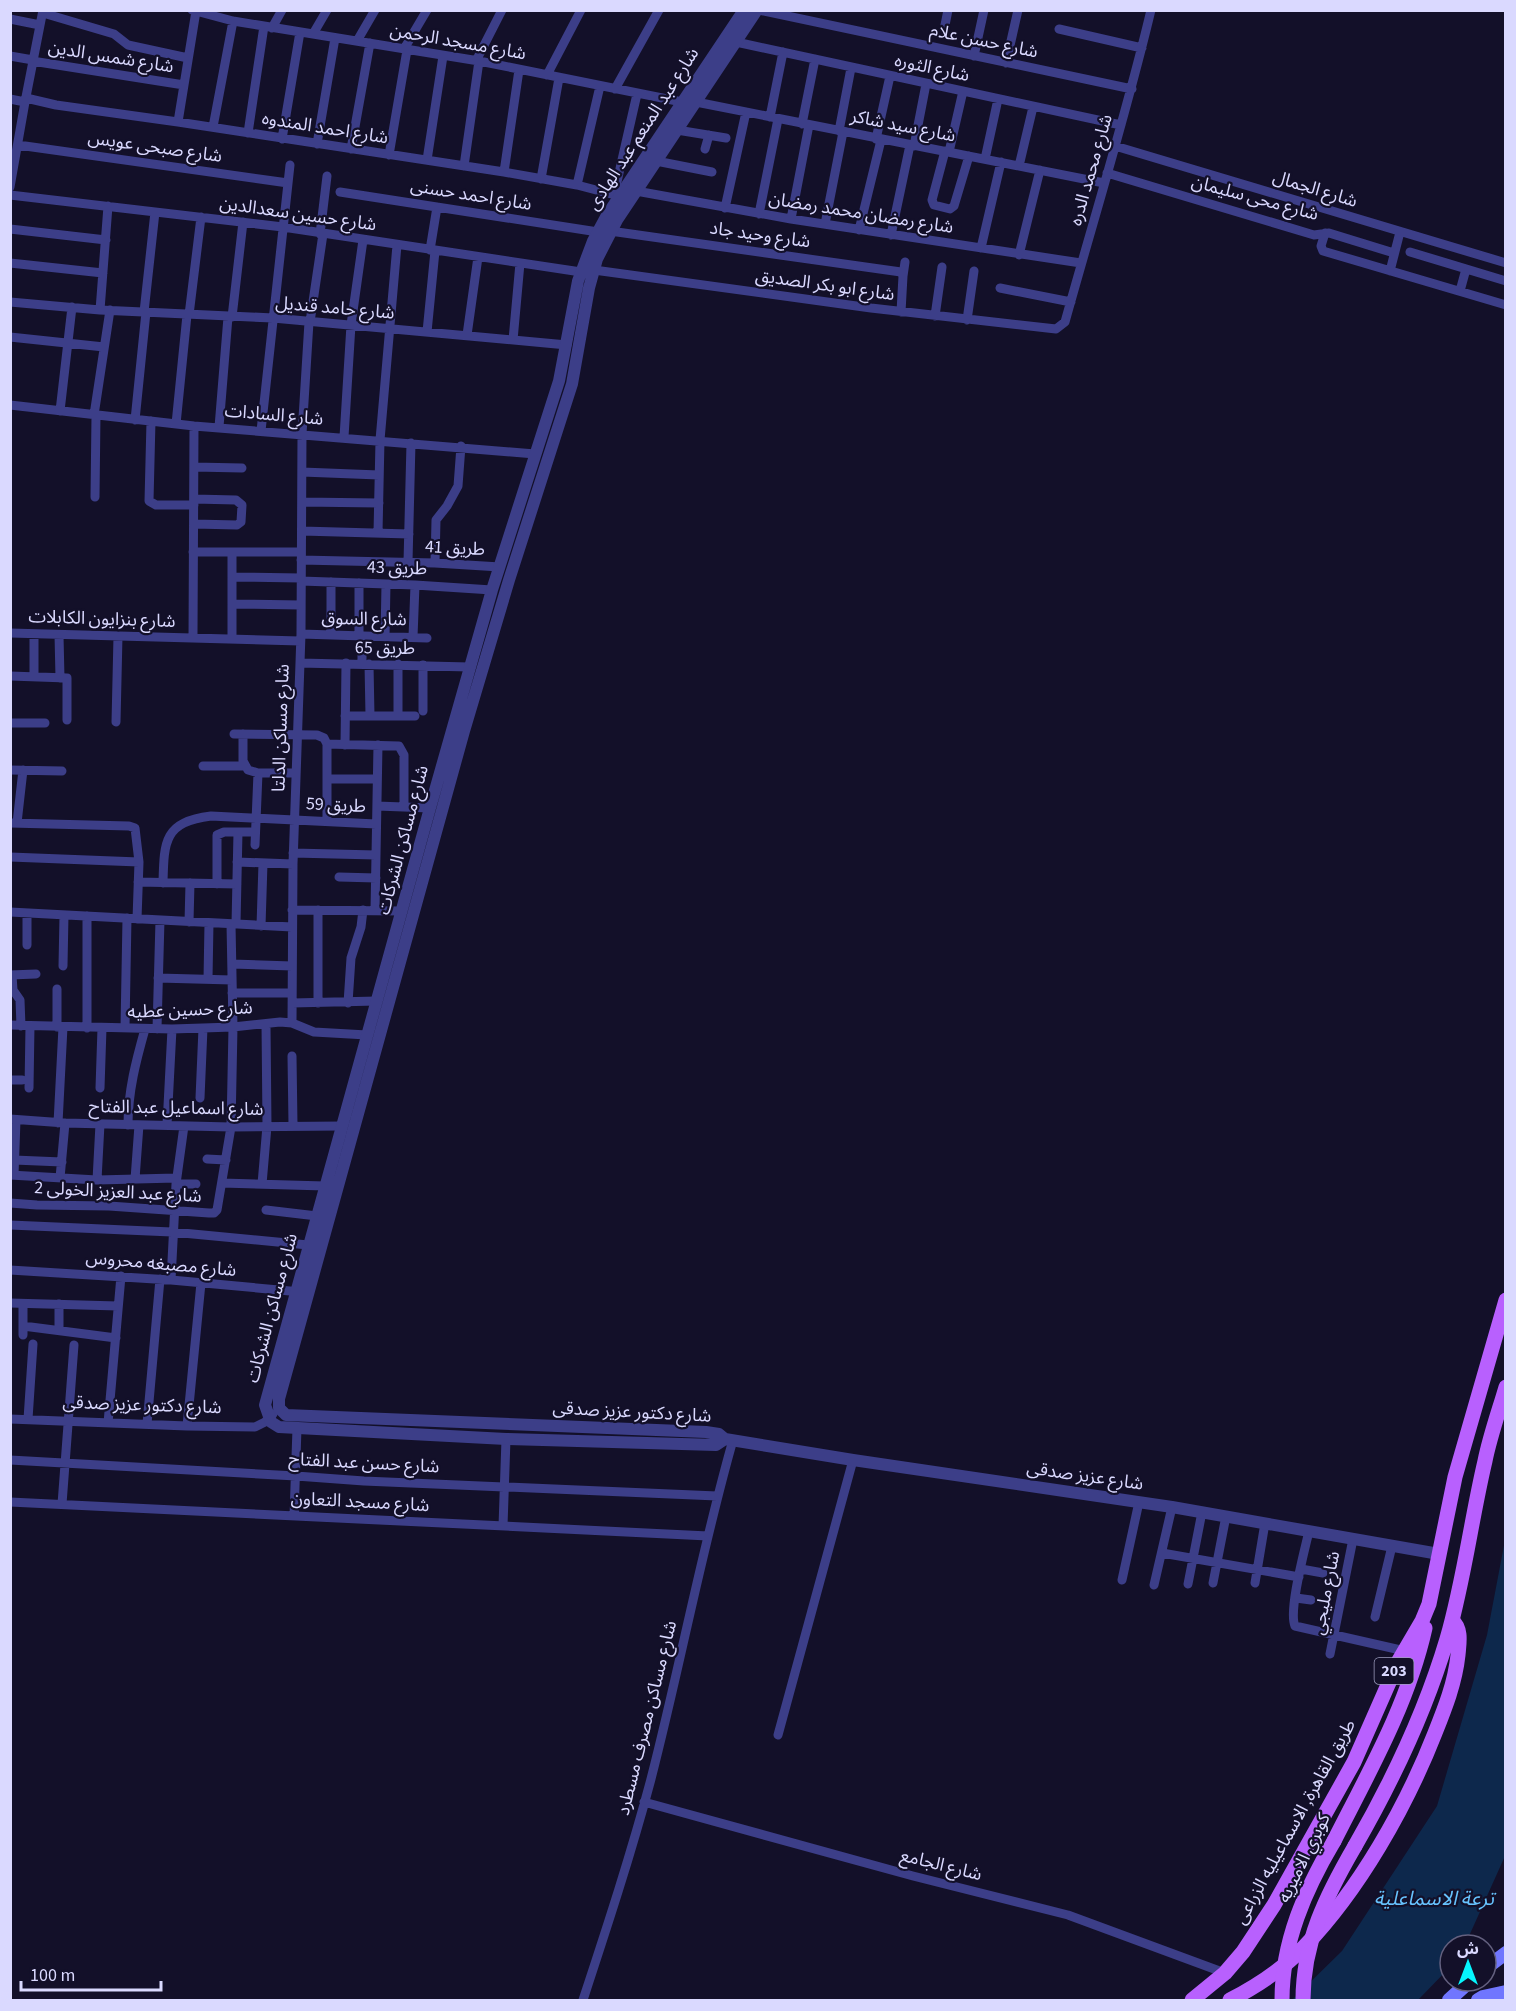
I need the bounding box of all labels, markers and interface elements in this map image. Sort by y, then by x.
street label: شارع حسن علام [927,17,1040,66]
street label: شارع مسجد الرحمن [388,18,528,67]
street label: شارع شمس الدين [46,35,176,80]
street label: شارع عبد المنعم عبد الهادى [581,43,706,216]
street label: شارع الثوره [892,48,972,89]
street label: شارع سيد شاكر [847,103,958,149]
street label: شارع احمد المندوه [260,106,390,151]
street label: شارع محمد الدره [1063,111,1120,229]
street label: شارع صبحى عويس [86,125,224,170]
street label: شارع الجمال [1269,164,1360,215]
street label: شارع محى سليمان [1188,169,1321,228]
street label: شارع احمد حسنى [408,173,533,218]
street label: شارع رمضان محمد رمضان [767,186,955,241]
street label: شارع حسين سعدالدين [218,191,378,238]
street label: شارع وحيد جاد [708,216,812,255]
street label: شارع ابو بكر الصديق [754,263,896,308]
street label: شارع حامد قنديل [274,290,396,327]
street label: شارع السادات [224,398,324,433]
street label: طريق 41 [424,534,486,562]
street label: طريق 43 [366,554,428,582]
street label: شارع بنزايون الكابلات [28,604,176,635]
street label: شارع السوق [321,606,407,633]
street label: طريق 65 [355,635,415,661]
street label: شارع مساكن الدلتا [266,664,297,792]
street label: شارع مساكن الشركات [371,762,436,918]
street label: طريق 59 [305,791,367,819]
street label: شارع حسين عطيه [127,995,253,1026]
street label: شارع اسماعيل عبد الفتاح [88,1094,264,1123]
street label: شارع عبد العزيز الخولى 2 [34,1175,202,1210]
street label: شارع مساكن الشركات [240,1230,305,1386]
street label: شارع مصبغه محروس [85,1245,237,1284]
street label: شارع دكتور عزيز صدقى [62,1390,222,1421]
street label: شارع دكتور عزيز صدقى [552,1395,712,1430]
street label: شارع حسن عبد الفتاح [288,1447,440,1480]
street label: شارع عزيز صدقى [1025,1455,1145,1498]
street label: شارع مسجد التعاون [290,1486,430,1519]
street label: شارع مليجي [1306,1549,1347,1637]
street label: شارع مساكن مصرف مسطرد [611,1618,684,1818]
road number: 203 [1374,1658,1414,1684]
street label: طريق القاهرة, الاسماعيليه الزراعى [1228,1715,1362,1929]
street label: كوبري الاميريه [1272,1808,1337,1907]
street label: شارع الجامع [897,1843,984,1888]
water label: ترعة الاسماعلية [1374,1885,1497,1913]
north arrow [1438,1933,1498,1993]
text: ش [1457,1938,1479,1960]
scale bar [21,1954,160,1992]
text: 100 m [30,1963,75,1988]

